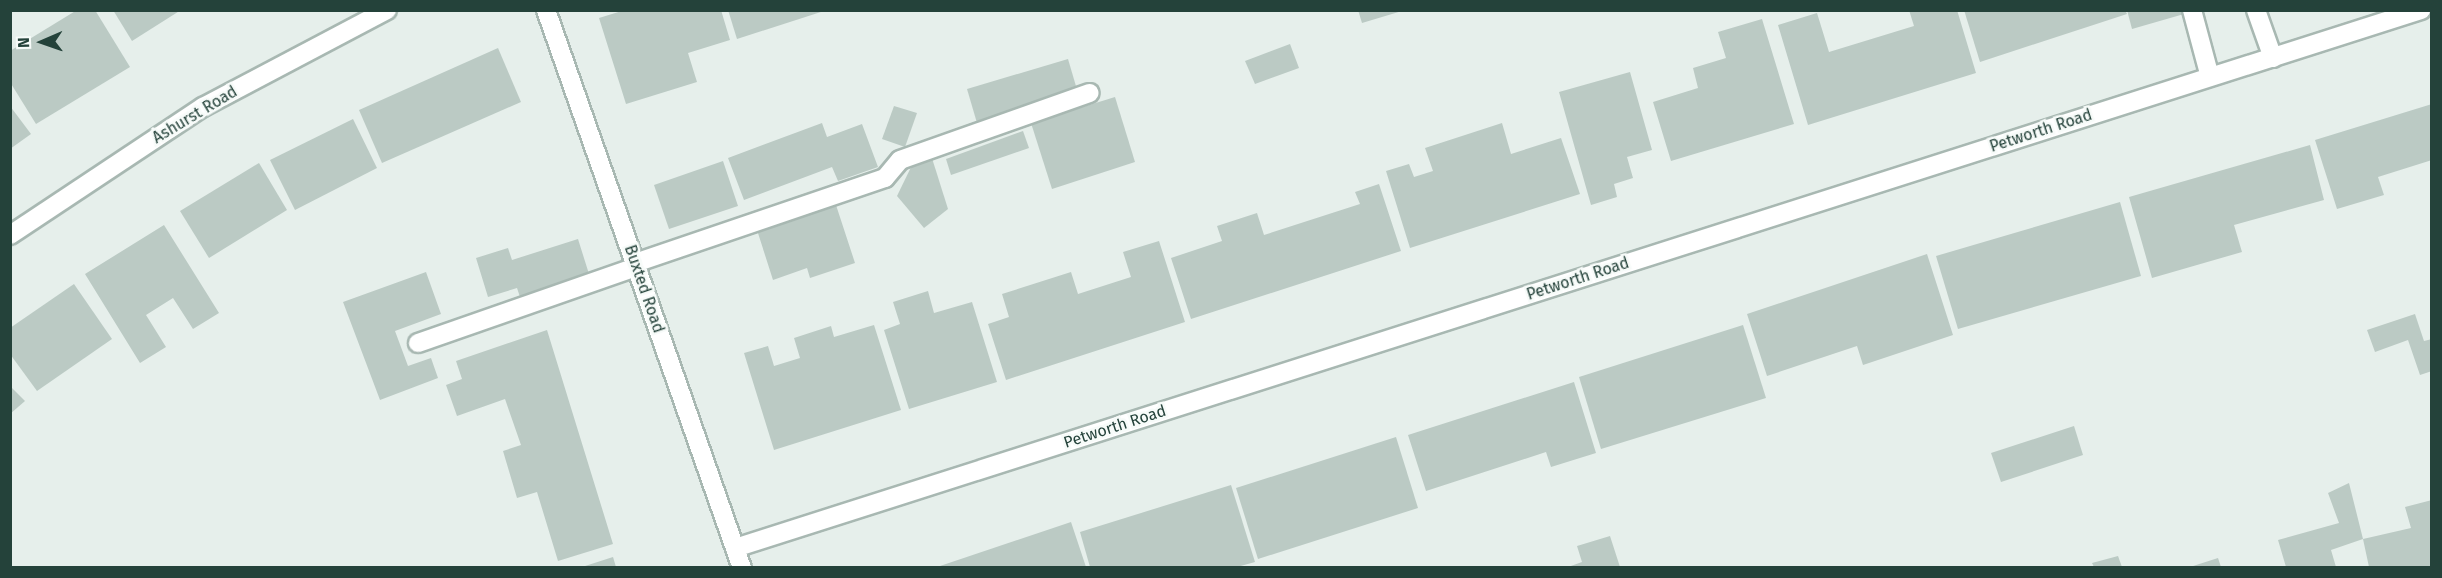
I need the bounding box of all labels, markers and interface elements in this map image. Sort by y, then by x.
north arrow [12,12,72,72]
text: N [14,37,33,48]
street label: Ashurst Road [149,82,241,148]
street label: Petworth Road [1987,105,2095,157]
street label: Buxted Road [620,242,668,336]
street label: Petworth Road [1524,253,1632,305]
street label: Petworth Road [1061,401,1169,453]

